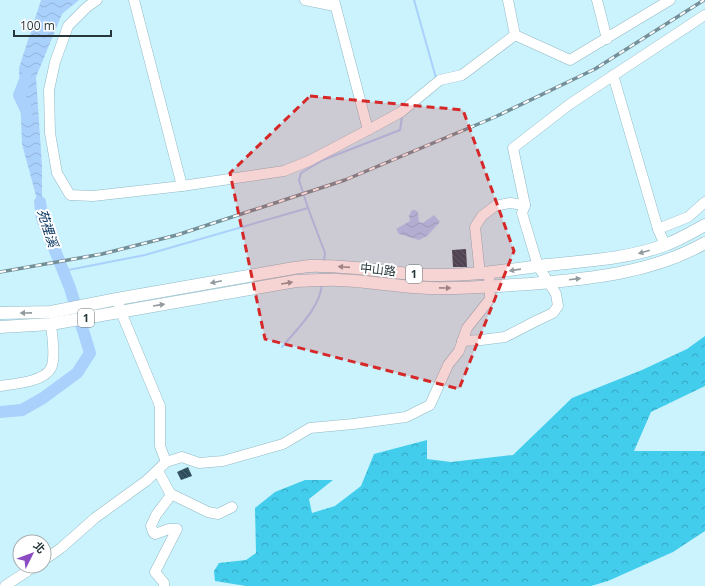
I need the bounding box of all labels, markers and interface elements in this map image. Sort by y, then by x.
scale bar [14,12,111,38]
text: 100 m [20,17,55,34]
water label: 苑裡溪 [33,207,63,251]
one-way arrow [638,249,650,255]
street label: 中山路 [359,259,397,280]
one-way arrow [338,263,350,270]
road number: 1 [406,265,422,283]
one-way arrow [509,267,522,273]
one-way arrow [568,276,581,282]
one-way arrow [209,279,222,285]
one-way arrow [281,280,294,286]
one-way arrow [439,285,452,291]
one-way arrow [153,302,166,308]
one-way arrow [20,309,32,316]
road number: 1 [78,309,94,327]
north arrow [12,534,52,574]
text: 北 [31,538,49,556]

